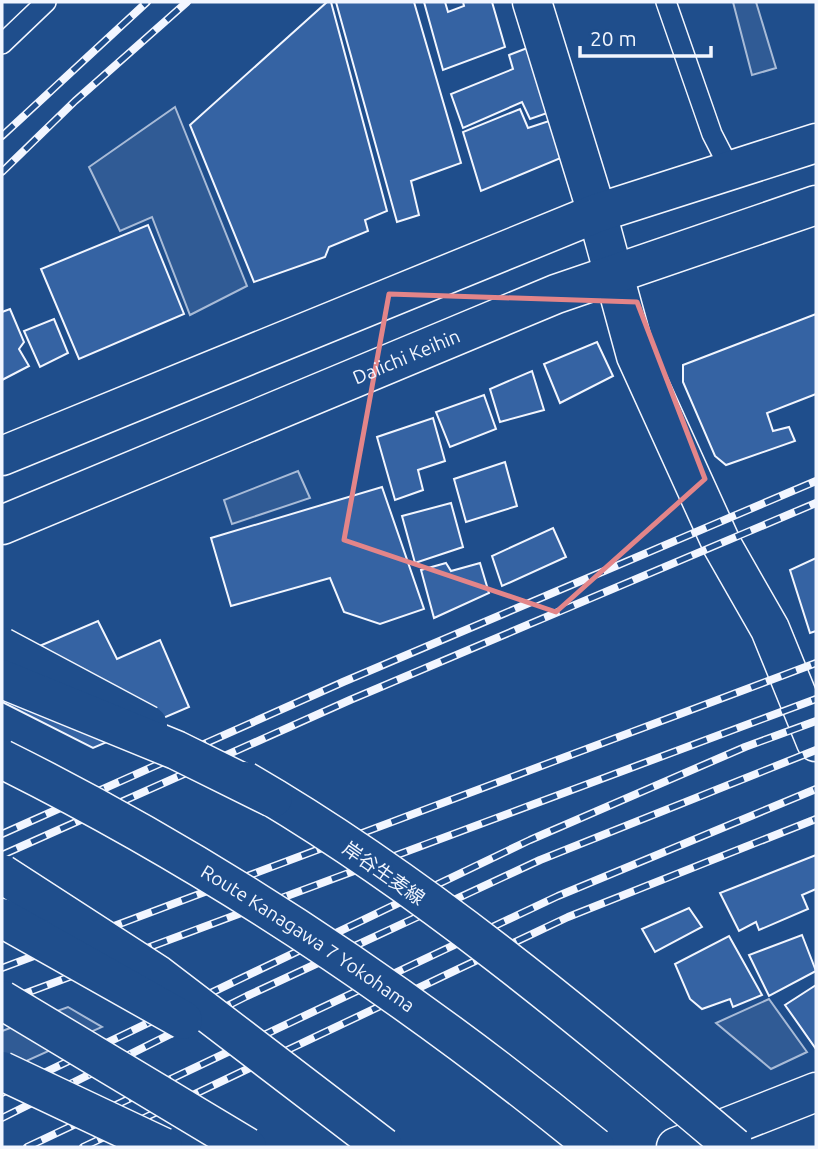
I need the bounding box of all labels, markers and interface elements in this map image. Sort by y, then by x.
scale bar [580,14,711,58]
text: 20 m [590,26,637,50]
street label: Daiichi Keihin [349,324,463,389]
street label: 岸谷生麦線 [339,837,429,909]
street label: Route Kanagawa 7 Yokohama [197,860,419,1016]

